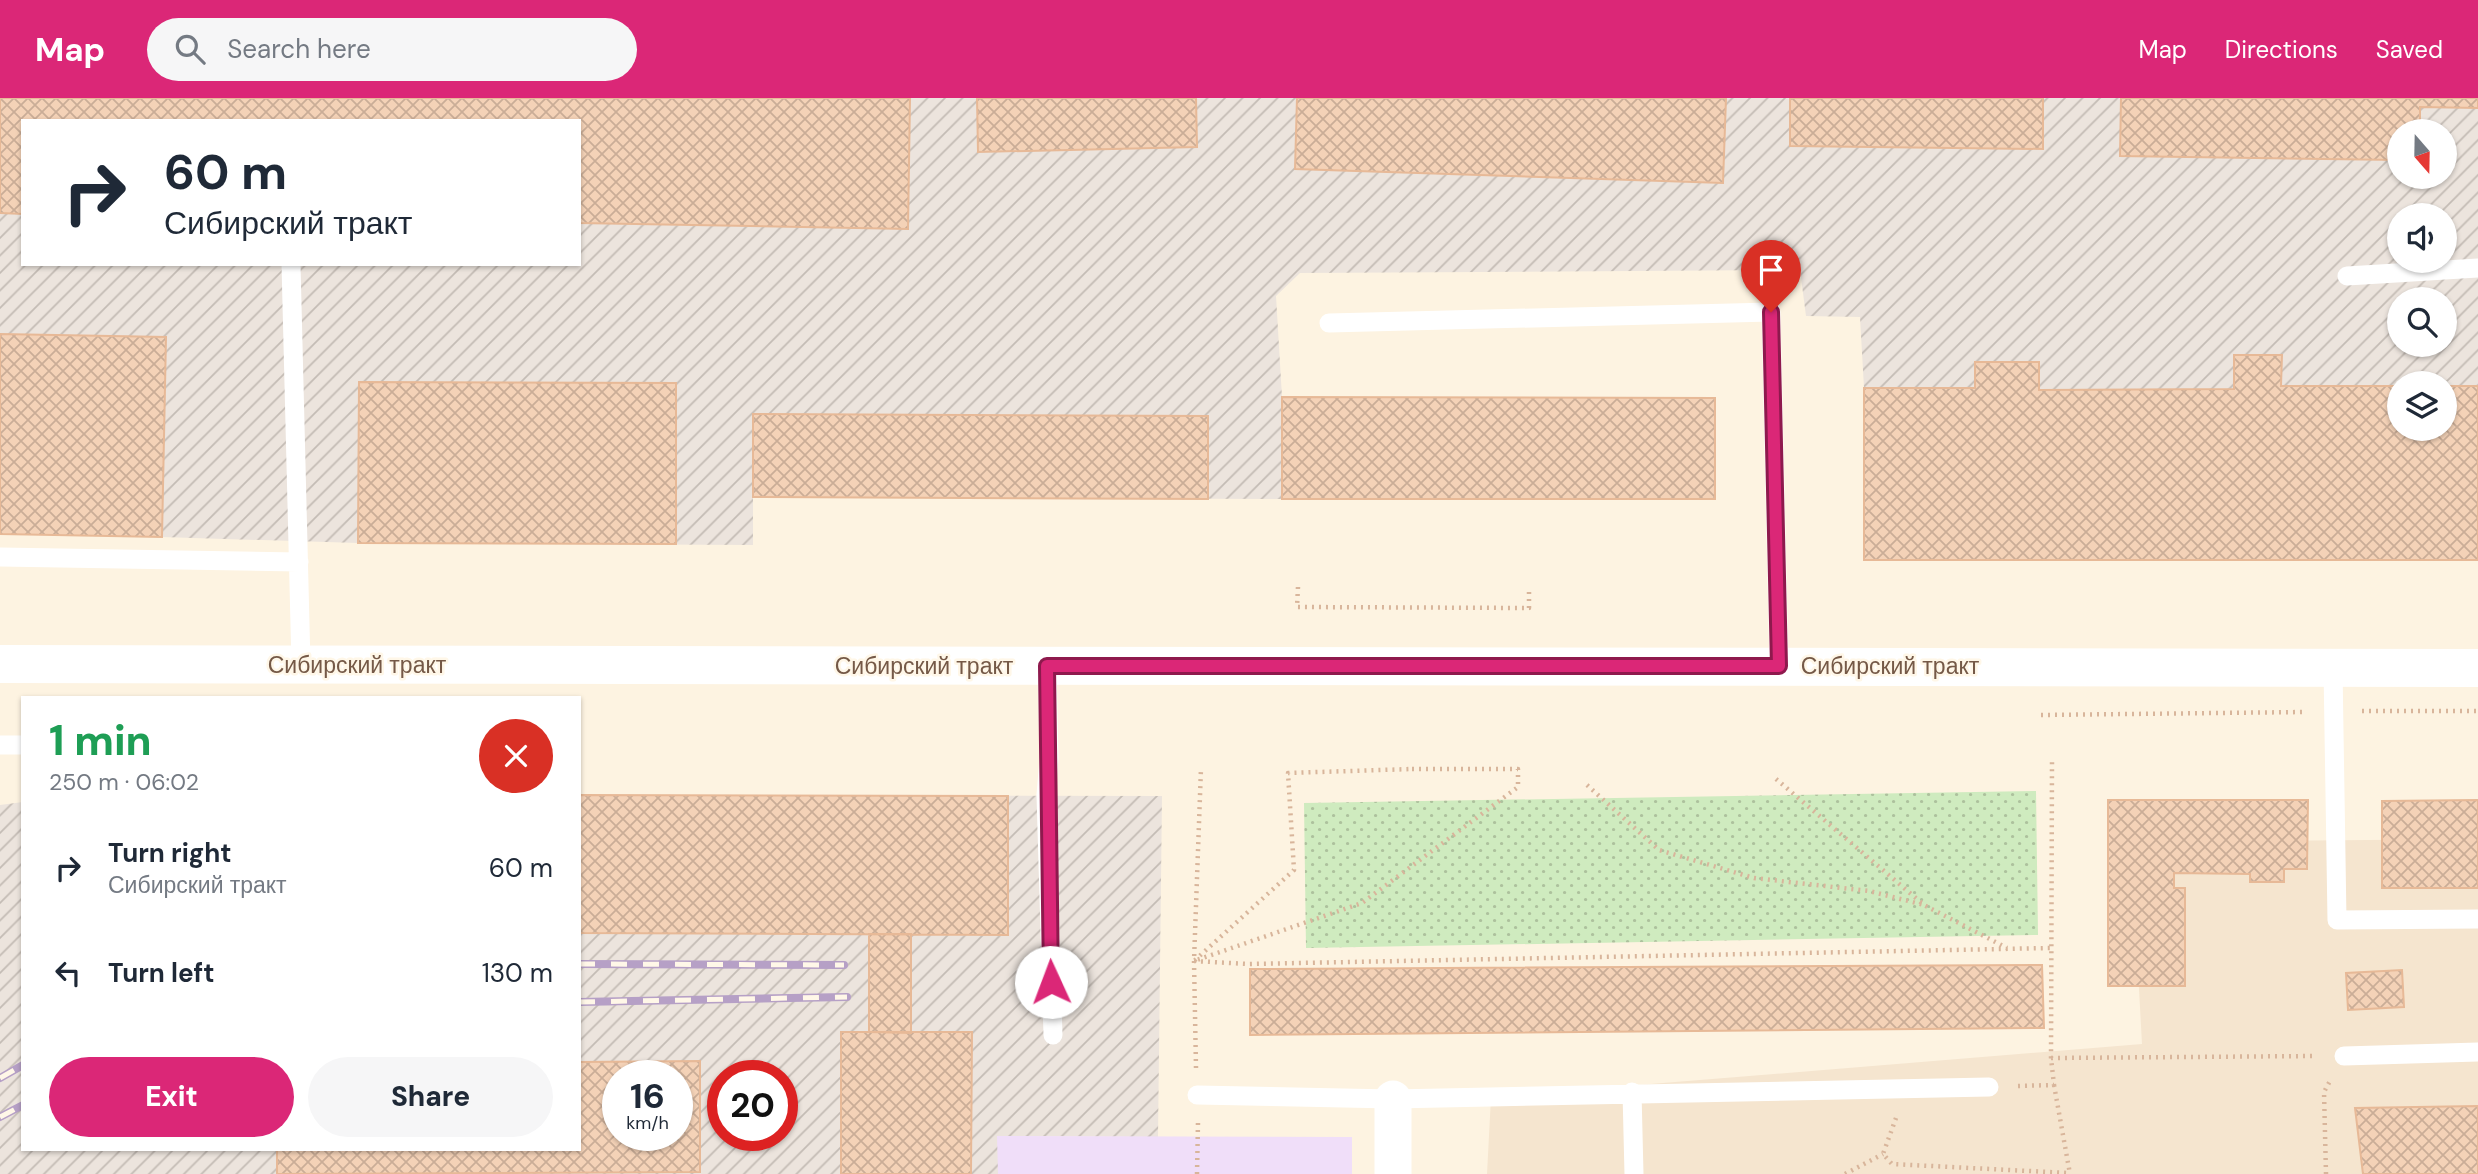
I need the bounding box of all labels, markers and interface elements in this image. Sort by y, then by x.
search box [147,18,637,81]
text: Map [35,28,105,71]
icon: search [171,30,209,68]
text: Search here [227,32,371,66]
text: Map [2139,34,2187,65]
text: Directions [2225,34,2338,65]
text: Saved [2376,34,2443,65]
north arrow [2387,119,2457,189]
map controls [2387,119,2457,441]
text: 60 m [164,140,287,204]
icon: right [49,147,140,238]
text: Сибирский тракт [164,202,413,244]
button: sound [2387,203,2457,273]
pin [1741,240,1801,312]
icon: arrive [1752,251,1790,289]
button: search [2387,287,2457,357]
button: layers [2387,371,2457,441]
street label: Сибирский тракт [268,650,447,680]
street label: Сибирский тракт [835,651,1014,681]
street label: Сибирский тракт [1801,651,1980,681]
text: 1 min [49,713,152,768]
button: close [479,719,553,793]
text: 250 m · 06:02 [49,767,199,797]
text: Turn right [108,836,232,870]
icon: right [49,849,87,887]
text: 60 m [489,851,553,885]
text: Сибирский тракт [108,870,287,900]
position arrow [1014,945,1088,1019]
icon: left [49,954,87,992]
text: Turn left [108,956,215,990]
text: 130 m [482,956,553,990]
button: Exit [49,1057,294,1137]
button: Share [308,1057,553,1137]
speed limit sign: 20 [707,1060,798,1151]
text: 16 [630,1073,665,1119]
text: km/h [626,1111,669,1135]

